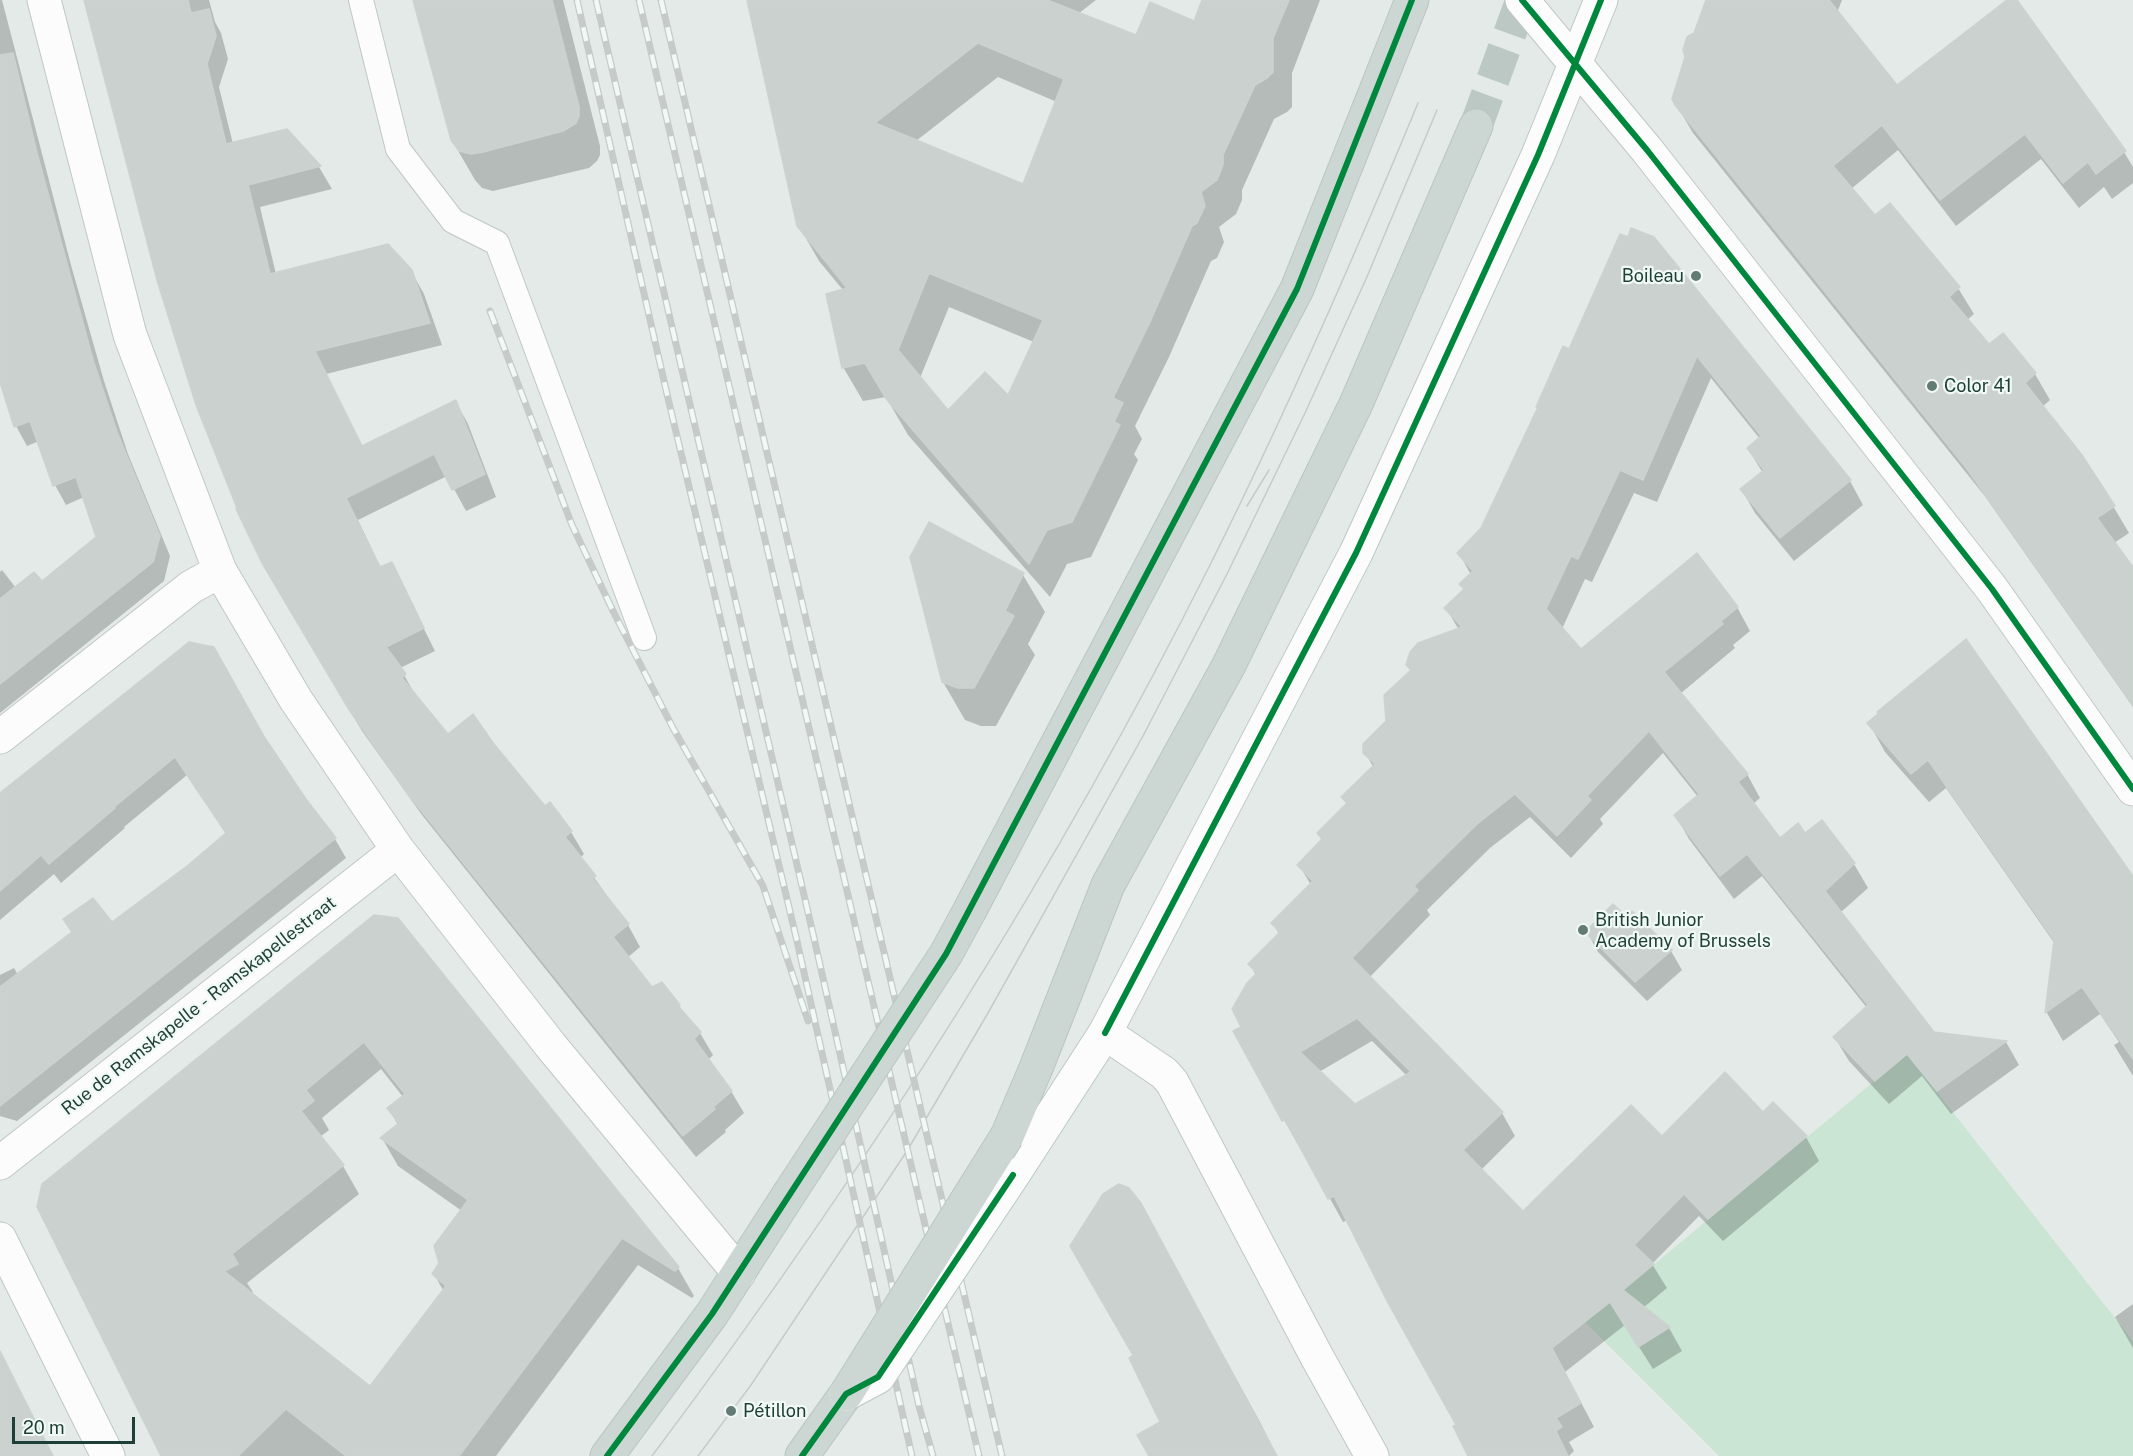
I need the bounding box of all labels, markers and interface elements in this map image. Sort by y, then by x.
place label: Boileau [1622,265,1684,287]
marker: Boileau [1689,269,1703,283]
place label: Color 41 [1944,375,2012,397]
marker: Color 41 [1925,379,1939,393]
street label: Rue de Ramskapelle - Ramskapellestraat [57,892,341,1120]
place label: British Junior Academy of Brussels [1595,909,1771,952]
marker: British Junior Academy of Brussels [1576,923,1590,937]
place label: Pétillon [743,1400,806,1422]
marker: Pétillon [724,1404,738,1418]
scale bar [15,1405,138,1443]
text: 20 m [23,1417,65,1438]

